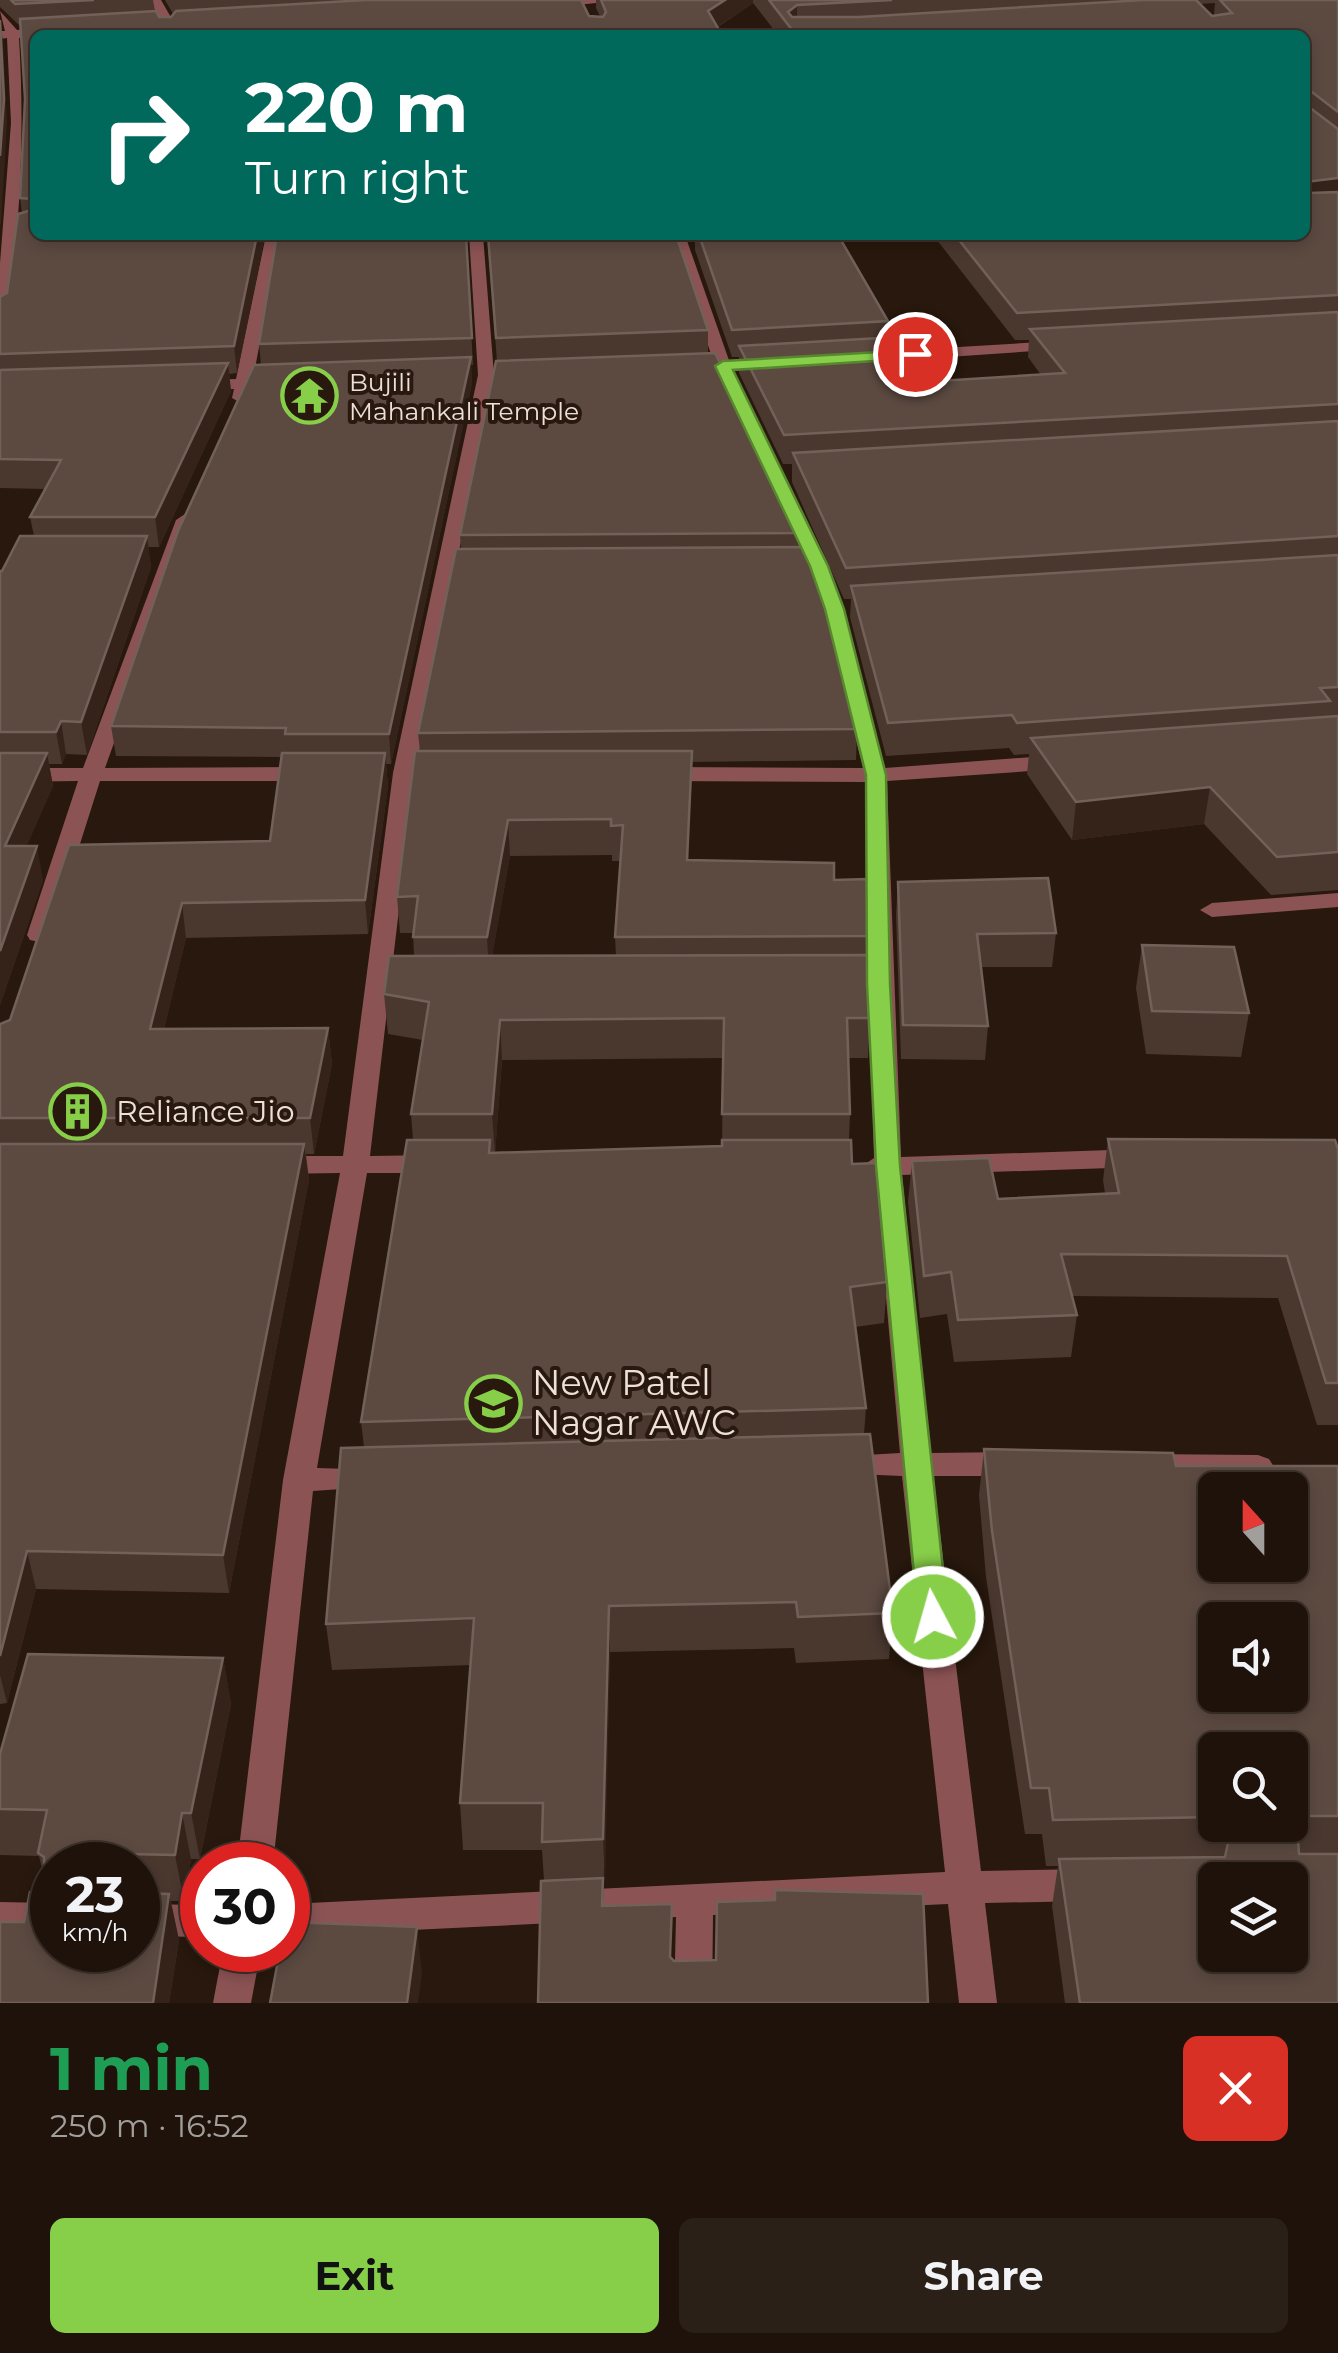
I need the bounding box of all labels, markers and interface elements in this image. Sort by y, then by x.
text: 220 m [245,64,468,150]
icon: right [80,70,210,200]
text: Turn right [245,150,470,205]
pin [873,312,958,397]
icon: arrive [888,327,943,382]
temple icon: Bujili Mahankali Temple [280,366,340,426]
place label: Bujili Mahankali Temple [349,367,579,426]
building icon: Reliance Jio [47,1082,107,1142]
place label: Reliance Jio [116,1093,294,1130]
place label: New Patel Nagar AWC [532,1361,736,1444]
school or university icon: New Patel Nagar AWC [463,1373,523,1433]
north arrow [1198,1472,1308,1582]
map controls [1198,1472,1308,1972]
position arrow [881,1565,985,1669]
button: sound [1198,1602,1308,1712]
button: search [1198,1732,1308,1842]
speed limit sign: 30 [180,1842,310,1972]
button: layers [1198,1862,1308,1972]
text: 23 [65,1864,125,1925]
text: km/h [62,1917,128,1947]
text: 1 min [50,2032,213,2105]
button: close [1183,2036,1288,2141]
text: 250 m · 16:52 [50,2106,249,2145]
button: Exit [50,2218,659,2333]
button: Share [679,2218,1288,2333]

